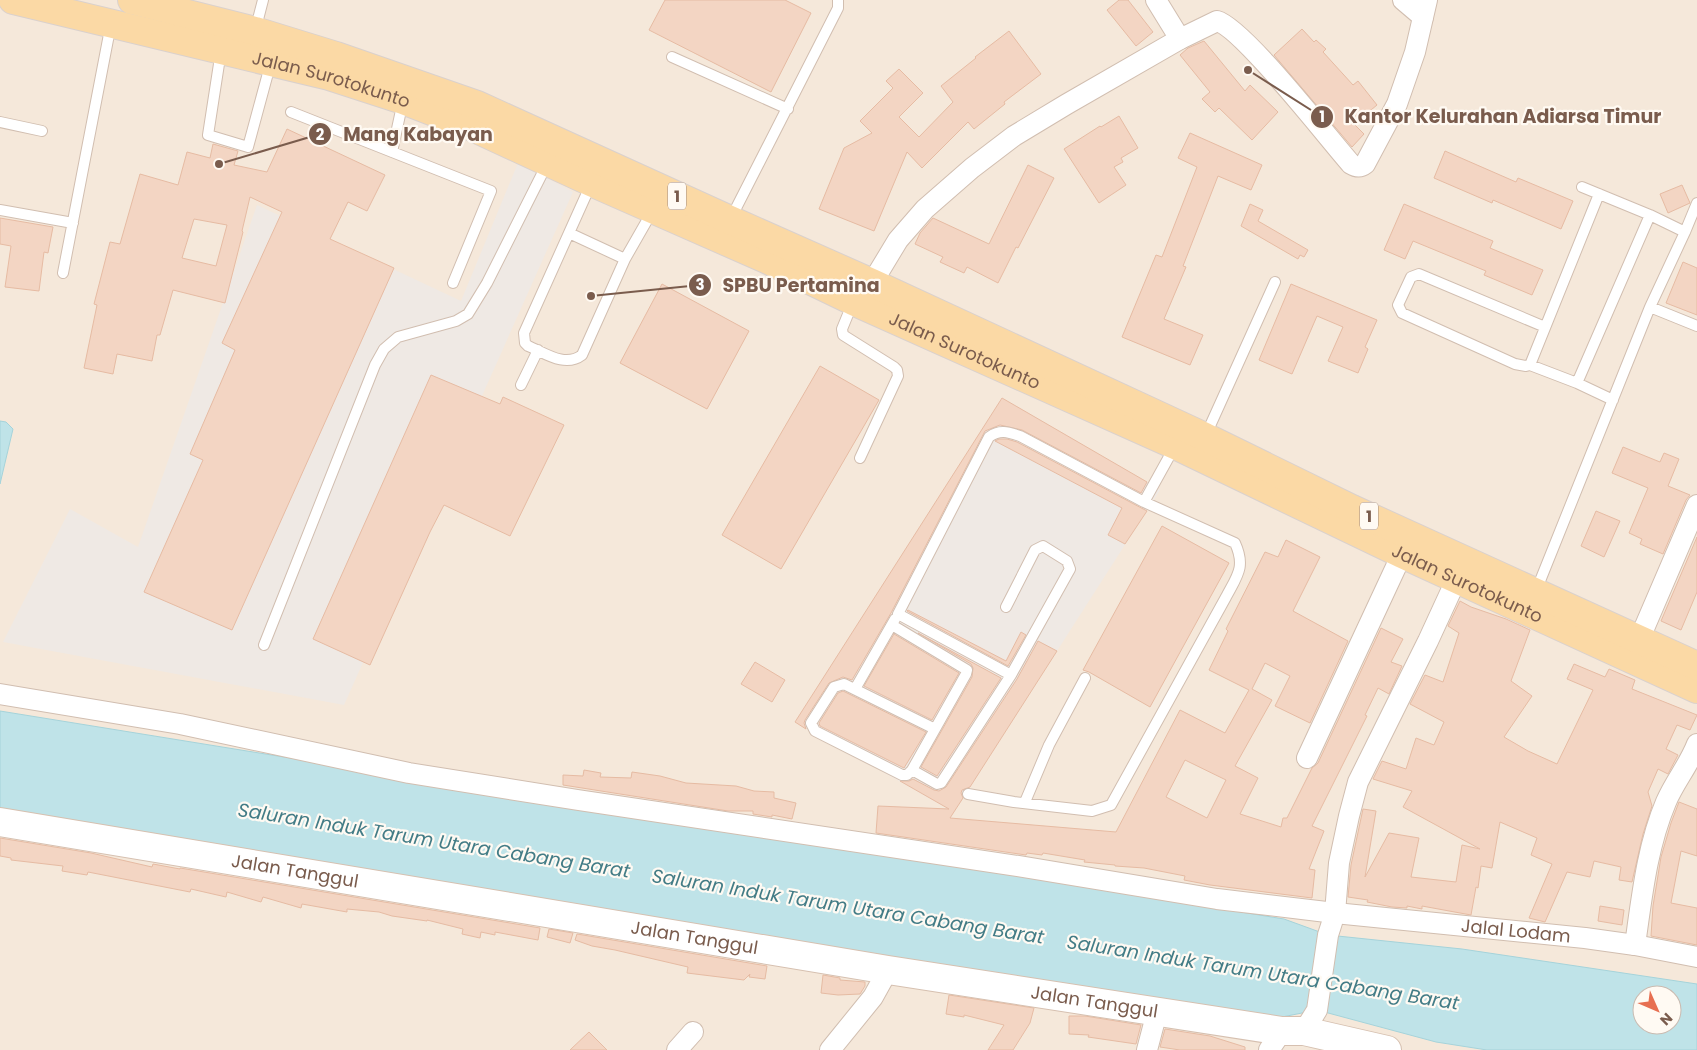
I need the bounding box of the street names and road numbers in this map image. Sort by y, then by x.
street label: Jalan Surotokunto [250,45,414,114]
road number: 1 [668,182,686,210]
street label: Jalan Surotokunto [885,306,1045,395]
road number: 1 [1360,502,1378,530]
street label: Jalan Surotokunto [1388,538,1547,629]
street label: Jalan Tanggul [230,848,360,894]
street label: Jalal Lodam [1460,913,1572,948]
street label: Jalan Tanggul [629,914,760,960]
street label: Jalan Tanggul [1029,979,1160,1024]

